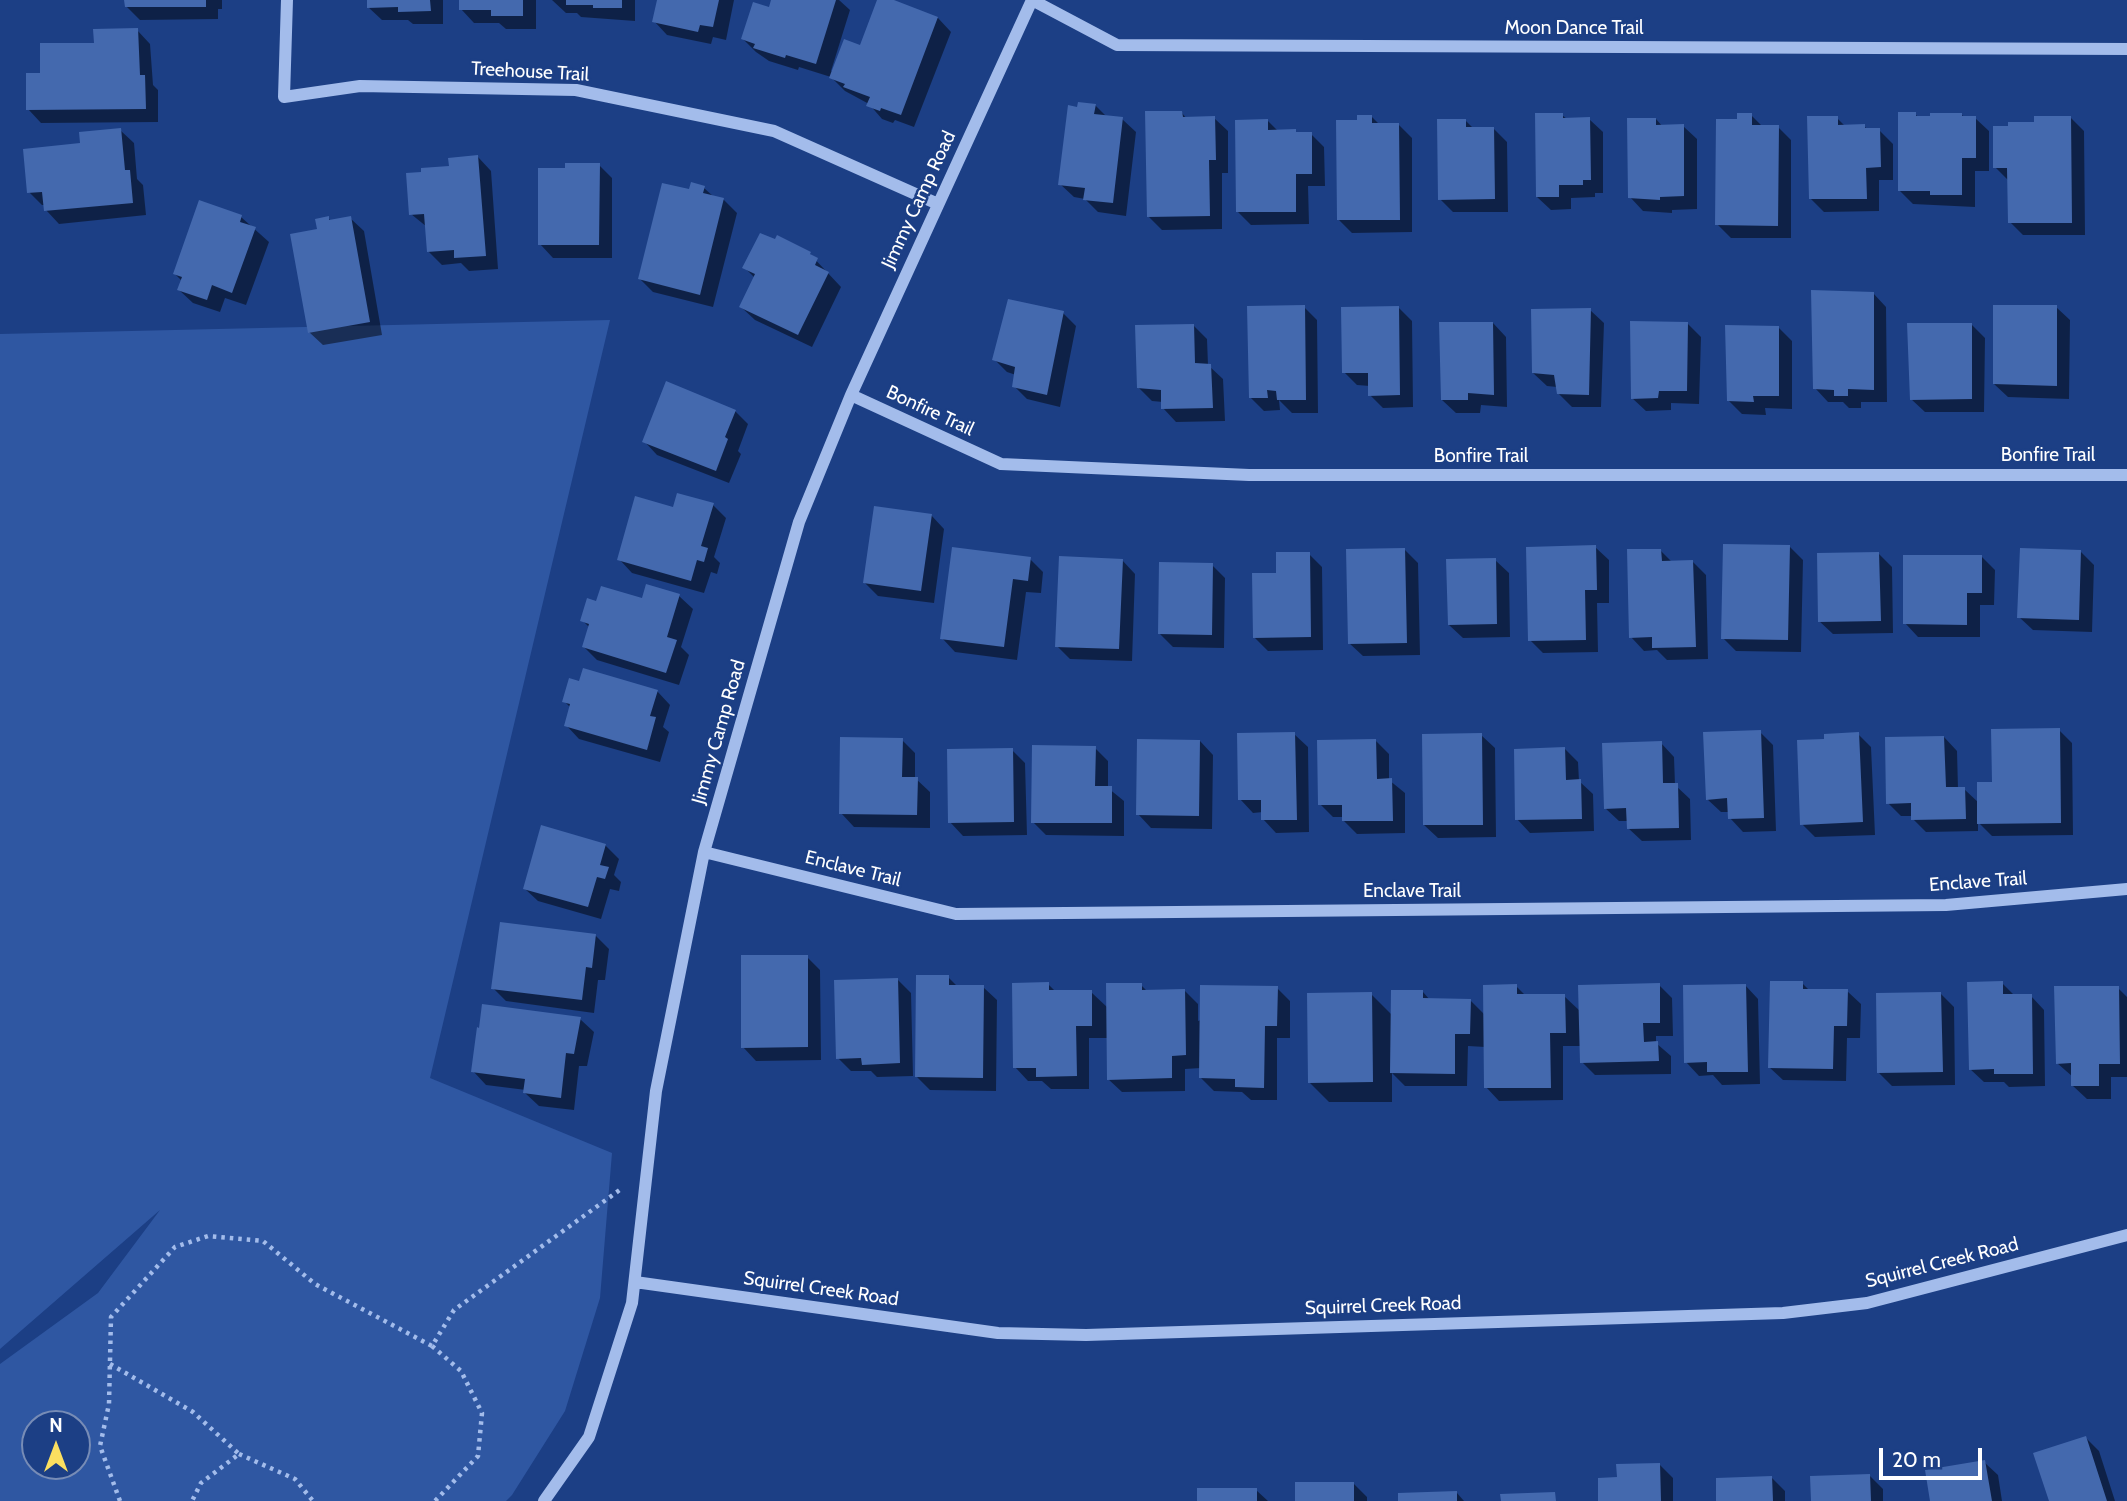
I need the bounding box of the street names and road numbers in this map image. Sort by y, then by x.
street label: Moon Dance Trail [1505,17,1643,39]
street label: Treehouse Trail [470,58,590,86]
street label: Jimmy Camp Road [877,128,961,272]
street label: Bonfire Trail [882,381,978,441]
street label: Bonfire Trail [2001,444,2095,466]
street label: Bonfire Trail [1434,445,1528,467]
street label: Jimmy Camp Road [687,657,751,807]
street label: Enclave Trail [803,846,903,892]
street label: Enclave Trail [1928,867,2028,897]
street label: Enclave Trail [1363,880,1461,902]
street label: Squirrel Creek Road [1863,1233,2021,1293]
street label: Squirrel Creek Road [742,1267,900,1311]
street label: Squirrel Creek Road [1304,1292,1462,1320]

